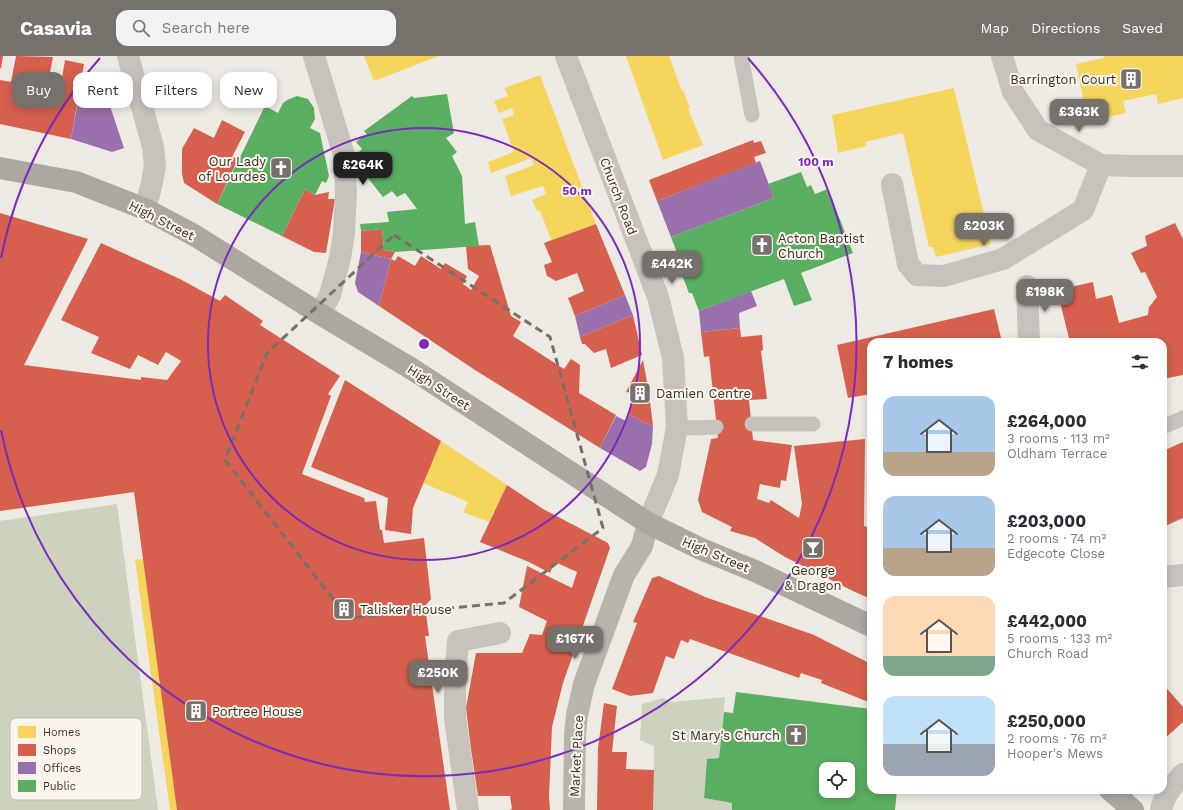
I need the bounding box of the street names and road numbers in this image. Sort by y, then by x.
street label: Church Road [597,155,640,237]
street label: High Street [127,198,198,244]
street label: High Street [405,362,473,413]
street label: High Street [680,534,752,576]
street label: Market Place [567,715,586,797]

